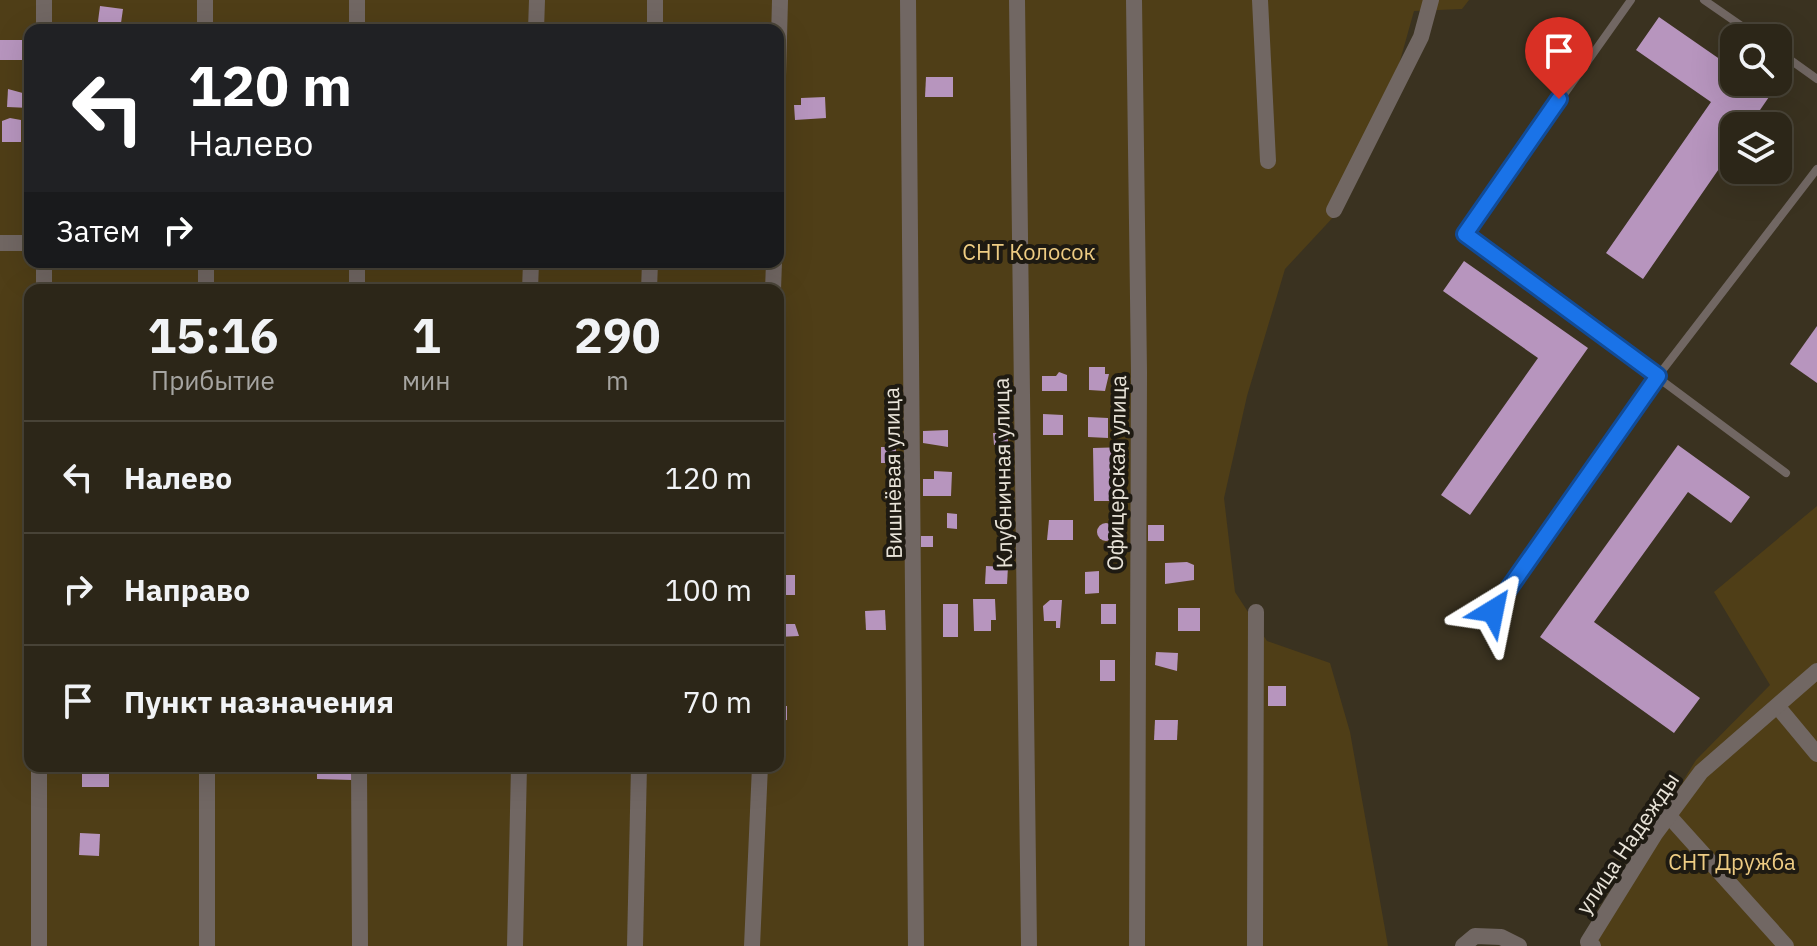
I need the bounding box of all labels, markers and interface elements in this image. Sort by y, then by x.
pin [1525,17,1593,99]
map controls [1720,24,1792,184]
button: search [1720,24,1792,96]
icon: arrive [1537,29,1581,73]
text: 120 m [188,49,352,121]
icon: left [56,56,160,160]
button: layers [1720,112,1792,184]
text: Налево [188,119,313,166]
icon: right [156,208,200,252]
text: Затем [56,211,140,250]
park label: СНТ Колосок [962,237,1096,266]
text: 15:16 [147,304,279,366]
text: 1 [412,304,441,366]
text: 290 [574,304,661,366]
text: Прибытие [151,363,275,397]
text: мин [402,363,451,397]
text: m [606,363,629,397]
street label: Офицерская улица [1100,375,1132,571]
street label: Клубничная улица [986,377,1018,569]
street label: Вишнёвая улица [876,387,908,559]
icon: left [56,455,100,499]
text: Налево [124,458,232,497]
text: 120 m [665,458,752,497]
icon: right [56,567,100,611]
position arrow [1451,569,1535,653]
text: Направо [124,570,250,609]
text: 100 m [665,570,752,609]
icon: arrive [56,679,100,723]
text: Пункт назначения [124,682,394,721]
text: 70 m [683,682,752,721]
street label: улица Надежды [1569,766,1685,920]
park label: СНТ Дружба [1668,847,1796,876]

